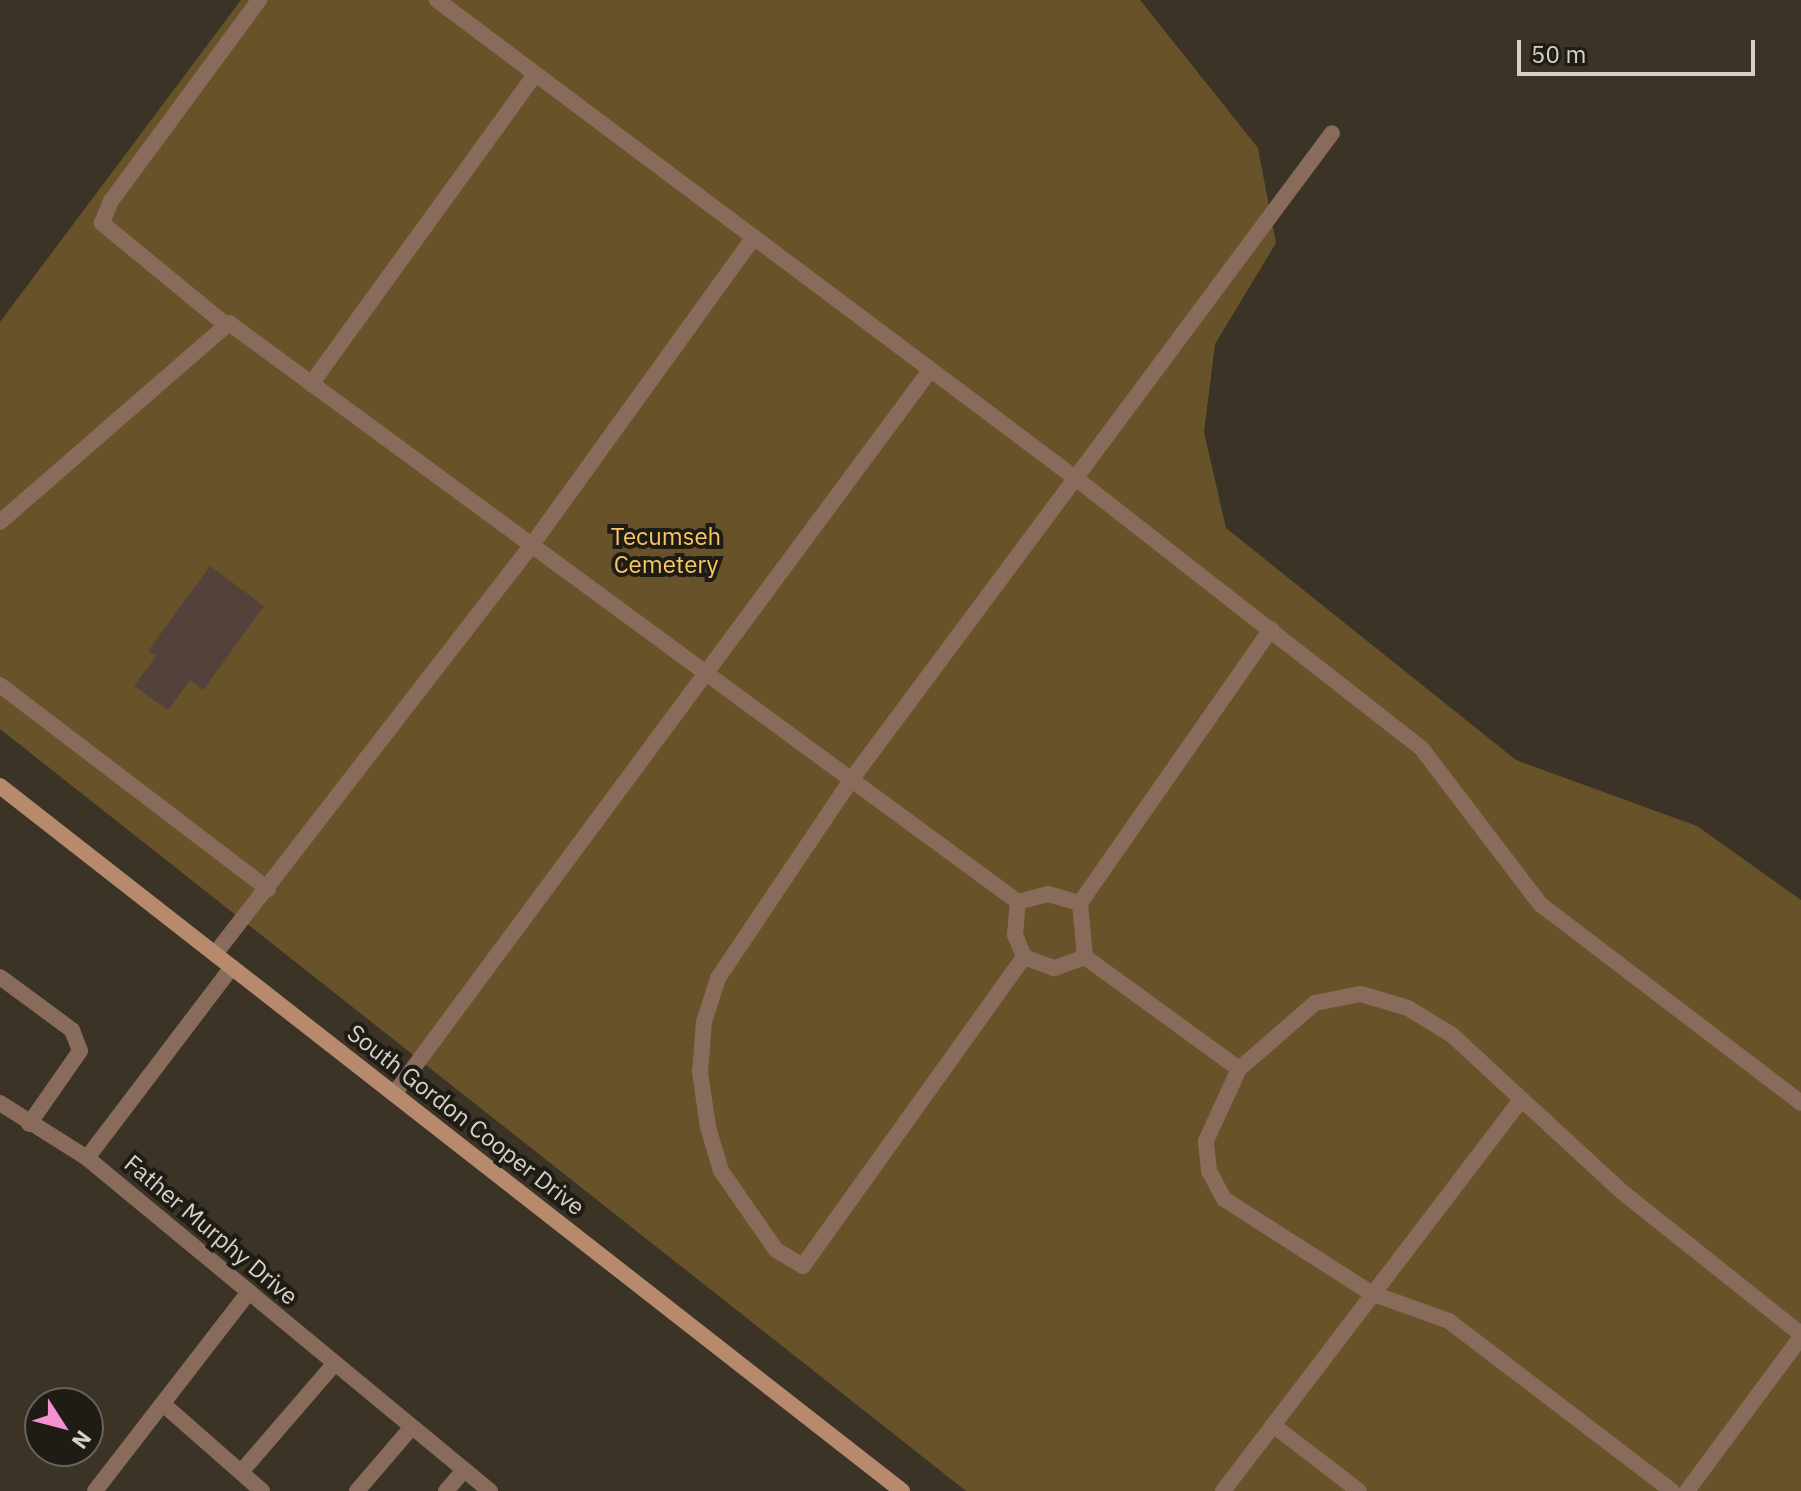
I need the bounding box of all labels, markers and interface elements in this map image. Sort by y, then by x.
scale bar [1521,24,1759,74]
text: 50 m [1531,38,1586,70]
park label: Tecumseh Cemetery [611,523,721,579]
street label: South Gordon Cooper Drive [342,1018,590,1222]
street label: Father Murphy Drive [118,1149,304,1311]
north arrow [24,1387,104,1467]
text: N [66,1425,99,1455]

